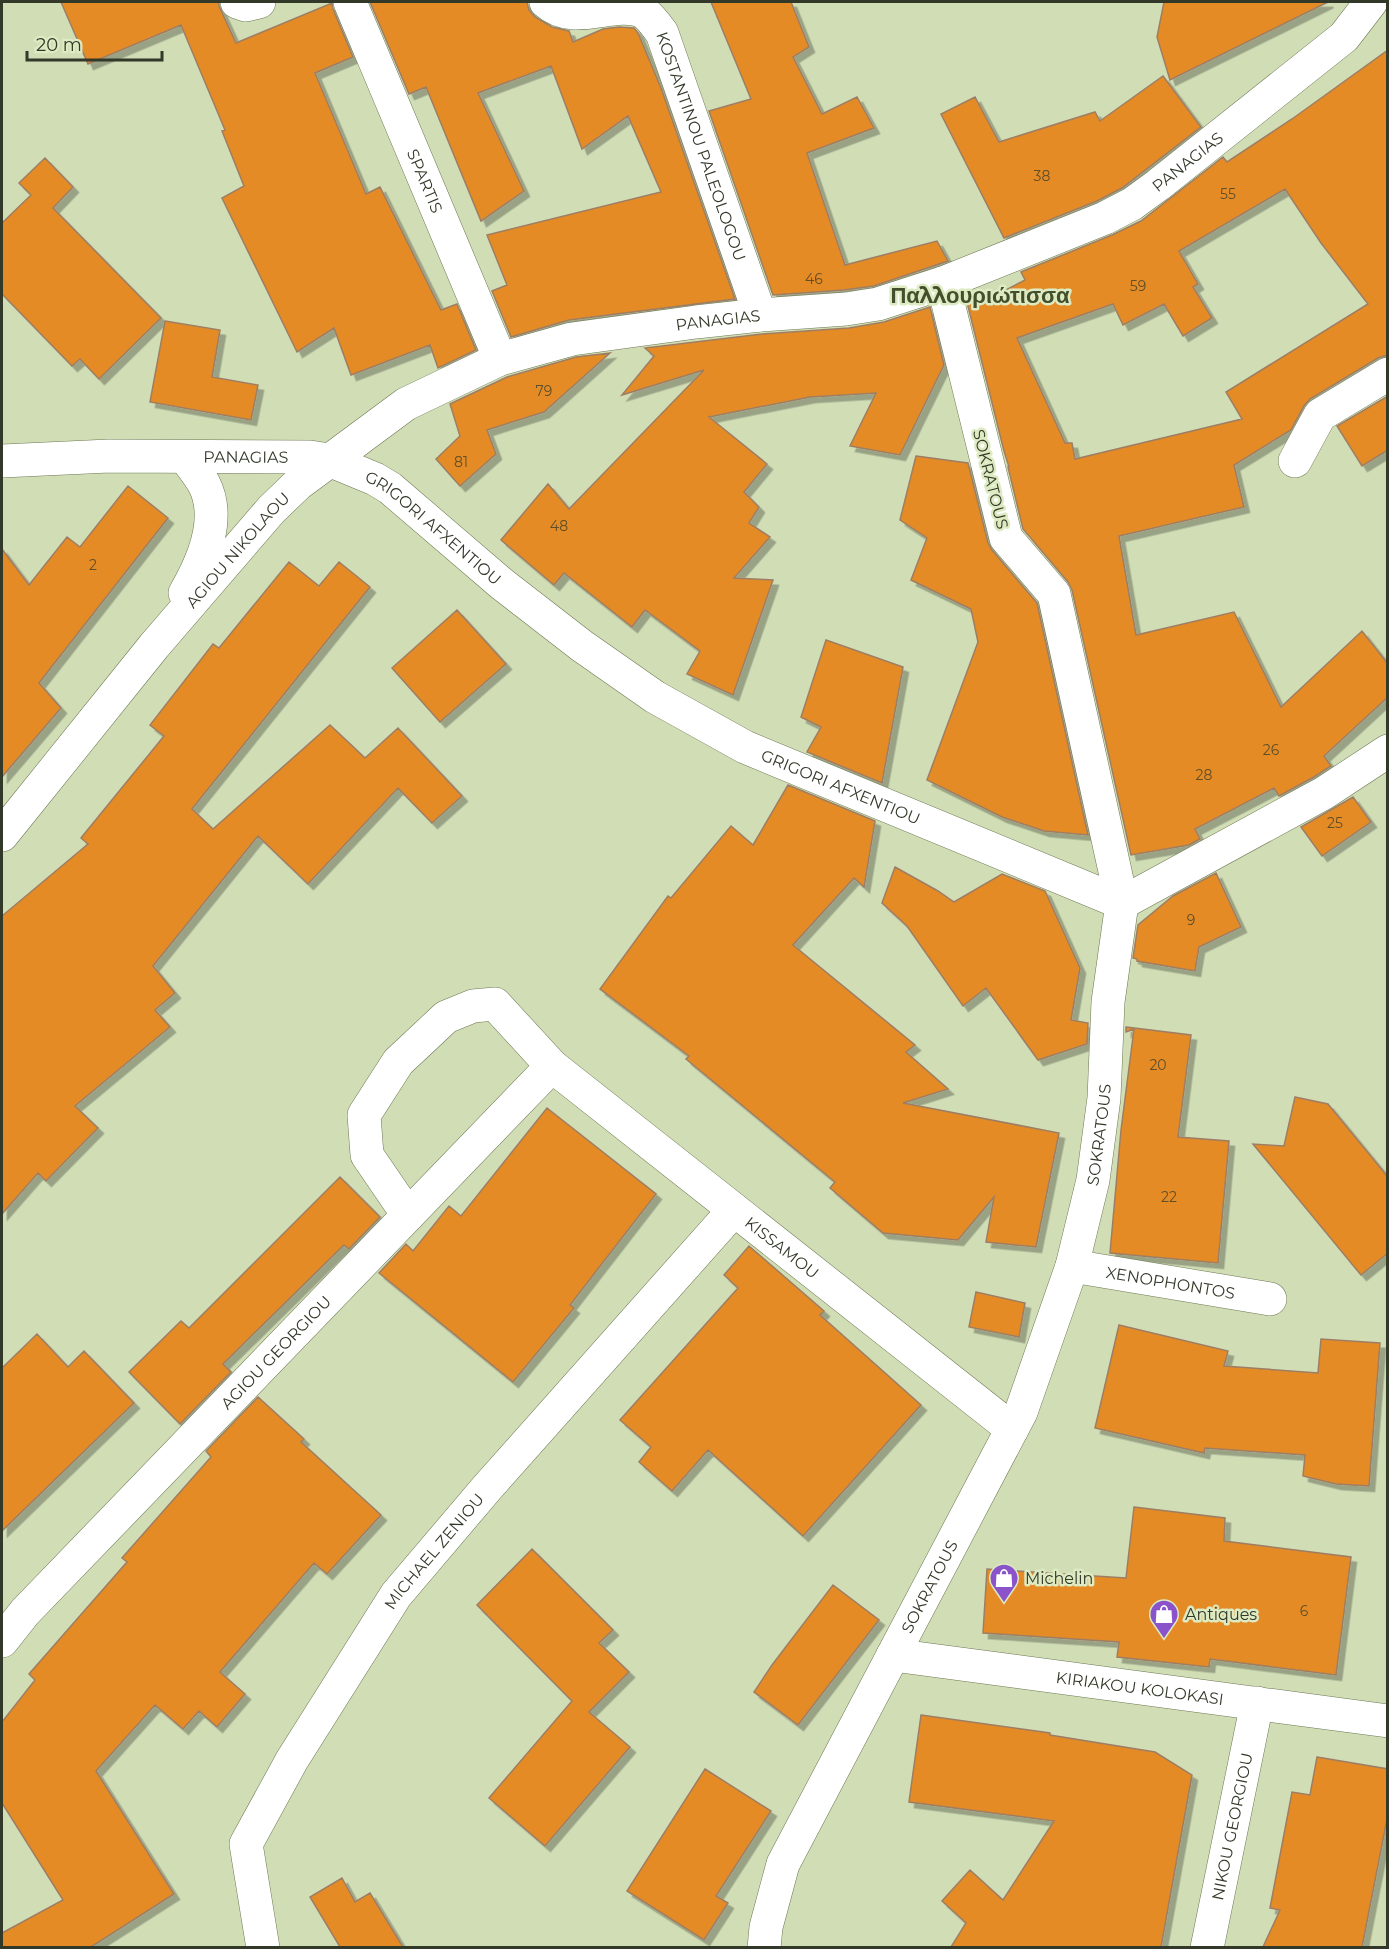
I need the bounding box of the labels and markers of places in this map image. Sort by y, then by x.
shop icon: Michelin [988,1562,1020,1604]
place label: Michelin [1025,1569,1093,1588]
shop icon: Antiques [1148,1598,1180,1640]
place label: Antiques [1185,1605,1257,1624]

